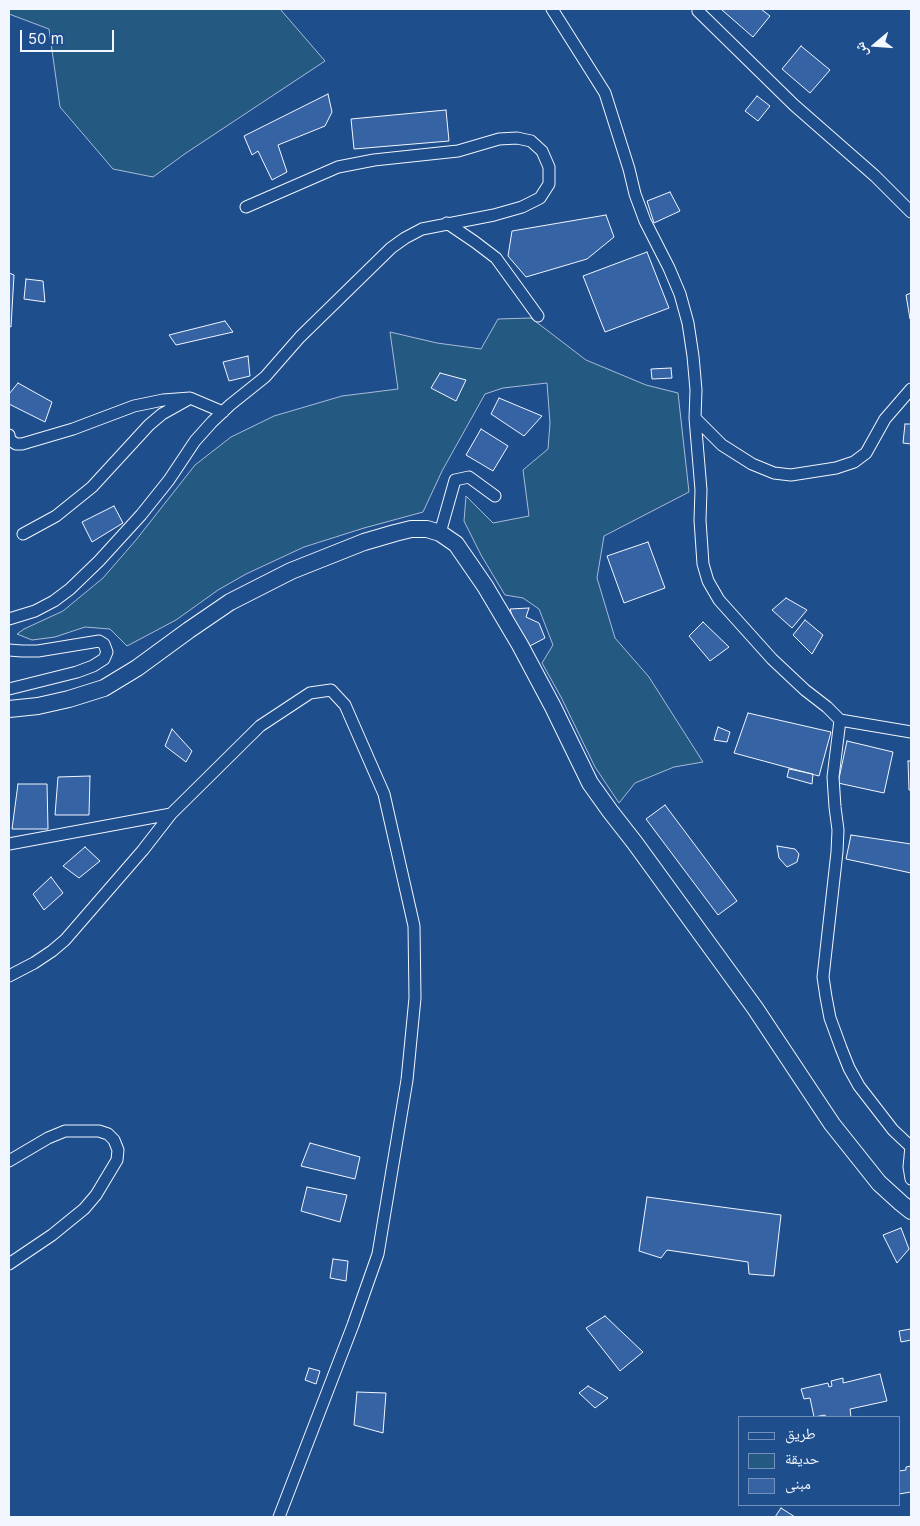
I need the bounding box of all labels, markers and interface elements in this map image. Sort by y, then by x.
scale bar [22,20,116,52]
north arrow [850,20,900,70]
text: 50 m [28,29,64,48]
text: ش [850,40,871,59]
legend [738,1416,900,1506]
text: طريق [785,1424,816,1443]
text: حديقة [785,1449,819,1468]
text: مبنى [785,1474,811,1493]

